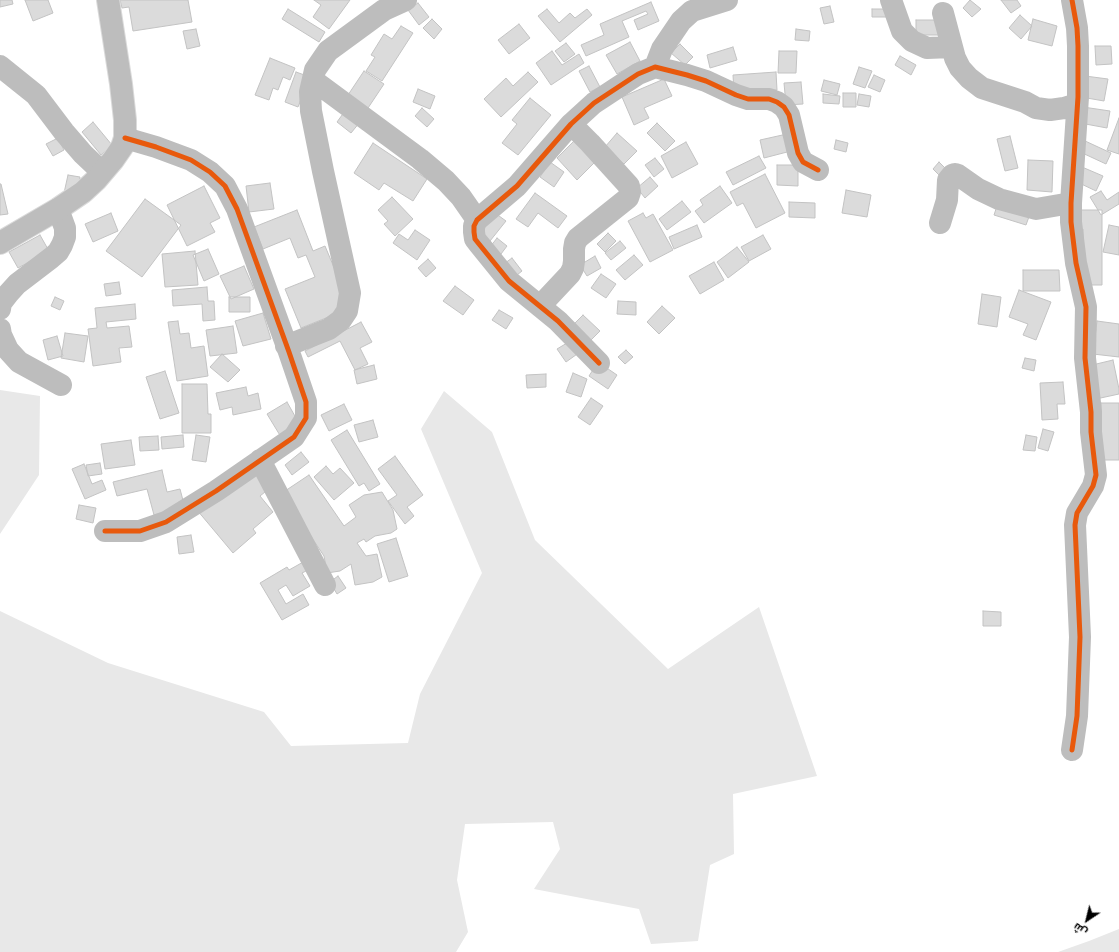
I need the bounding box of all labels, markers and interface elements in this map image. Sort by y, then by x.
north arrow [1067,900,1107,940]
text: ش [1071,921,1089,939]

